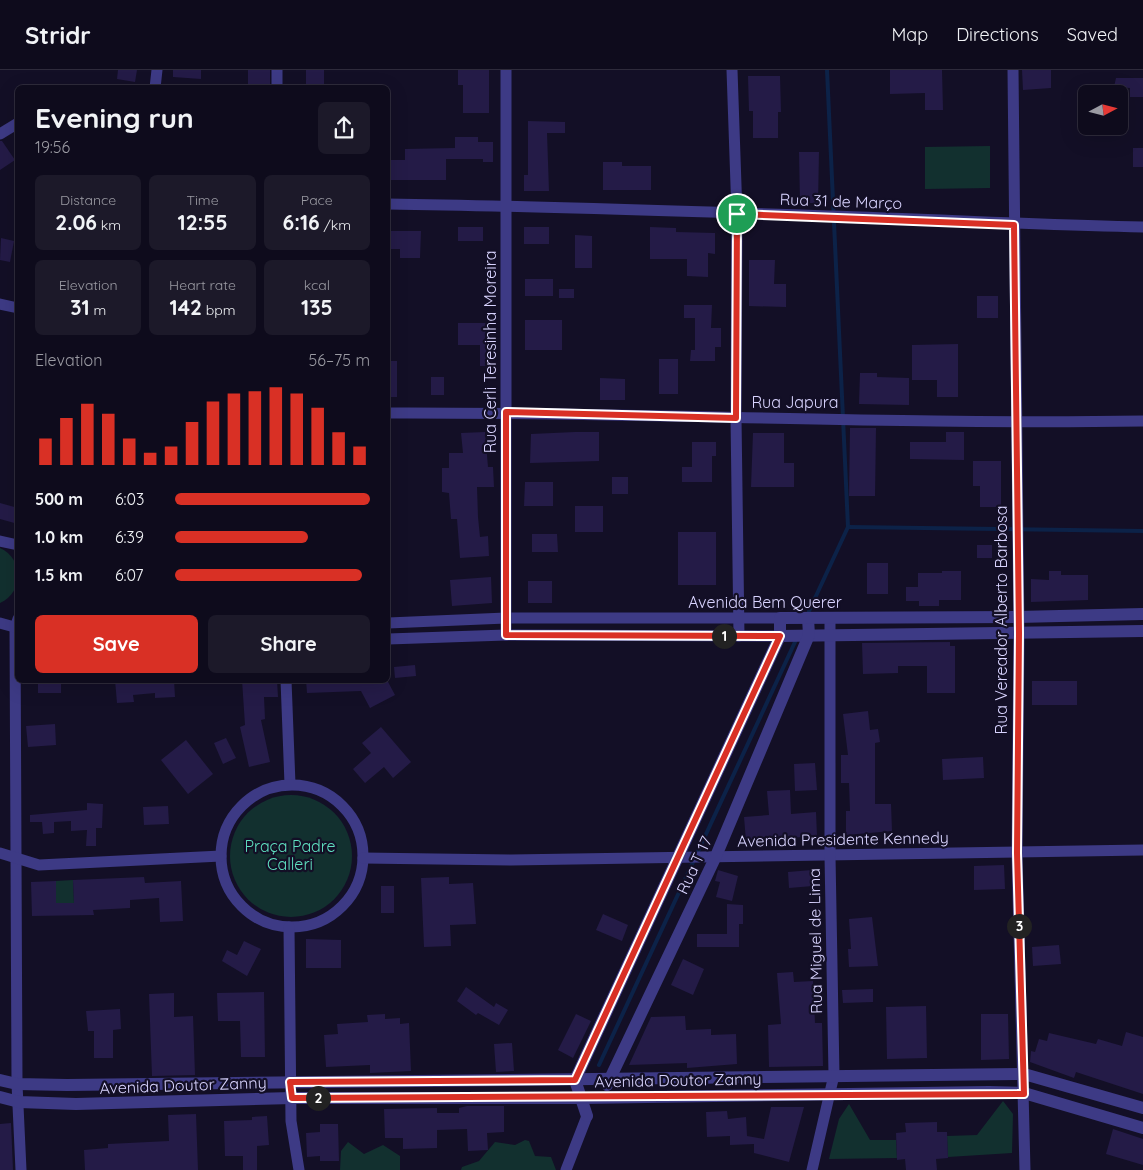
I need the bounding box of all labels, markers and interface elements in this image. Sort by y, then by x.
text: Stridr [25,20,91,50]
text: Map [891,23,928,46]
text: Directions [956,23,1039,46]
text: Saved [1067,23,1118,46]
north arrow [1078,85,1128,135]
map controls [1078,85,1128,135]
text: Evening run [35,100,194,135]
button: share [318,102,370,154]
text: 19:56 [35,137,70,157]
street label: Rua 31 de Março [779,189,903,213]
text: Distance [60,191,116,209]
text: Time [186,191,219,209]
text: Pace [301,191,333,209]
pin [716,193,758,235]
icon: arrive [723,200,751,228]
text: 2.06 [55,209,97,235]
text: 12:55 [177,209,228,235]
text: 6:16 [283,209,320,235]
text: km [97,216,121,234]
text: /km [320,216,351,234]
street label: Rua Cerli Teresinha Moreira [480,251,500,453]
text: Elevation [59,276,118,294]
text: Heart rate [169,276,236,294]
text: kcal [304,276,330,294]
text: 31 [70,294,90,320]
text: 142 [169,294,202,320]
text: 135 [301,294,333,320]
text: m [90,301,106,319]
text: bpm [202,301,236,319]
text: Elevation [35,350,102,370]
text: 56–75 m [309,350,370,370]
street label: Rua Japura [751,392,839,412]
text: 500 m [35,489,83,509]
text: 6:03 [115,489,145,509]
street label: Rua Vereador Alberto Barbosa [991,506,1011,734]
text: 1.0 km [35,527,83,547]
text: 6:39 [115,527,144,547]
text: 1.5 km [35,565,83,585]
text: 6:07 [115,565,143,585]
street label: Avenida Bem Querer [688,592,842,612]
button: Save [35,615,198,673]
button: Share [208,615,370,673]
pin: 1 [712,624,736,648]
text: 1 [722,627,727,645]
street label: Avenida Presidente Kennedy [737,827,949,851]
street label: Rua T 17 [672,833,716,897]
park label: Praça Padre Calleri [244,836,336,874]
street label: Rua Miguel de Lima [804,868,826,1014]
pin: 3 [1006,914,1032,938]
text: 3 [1016,917,1023,935]
street label: Avenida Doutor Zanny [594,1069,762,1091]
street label: Avenida Doutor Zanny [99,1072,267,1098]
pin: 2 [306,1086,330,1110]
text: 2 [315,1089,322,1107]

